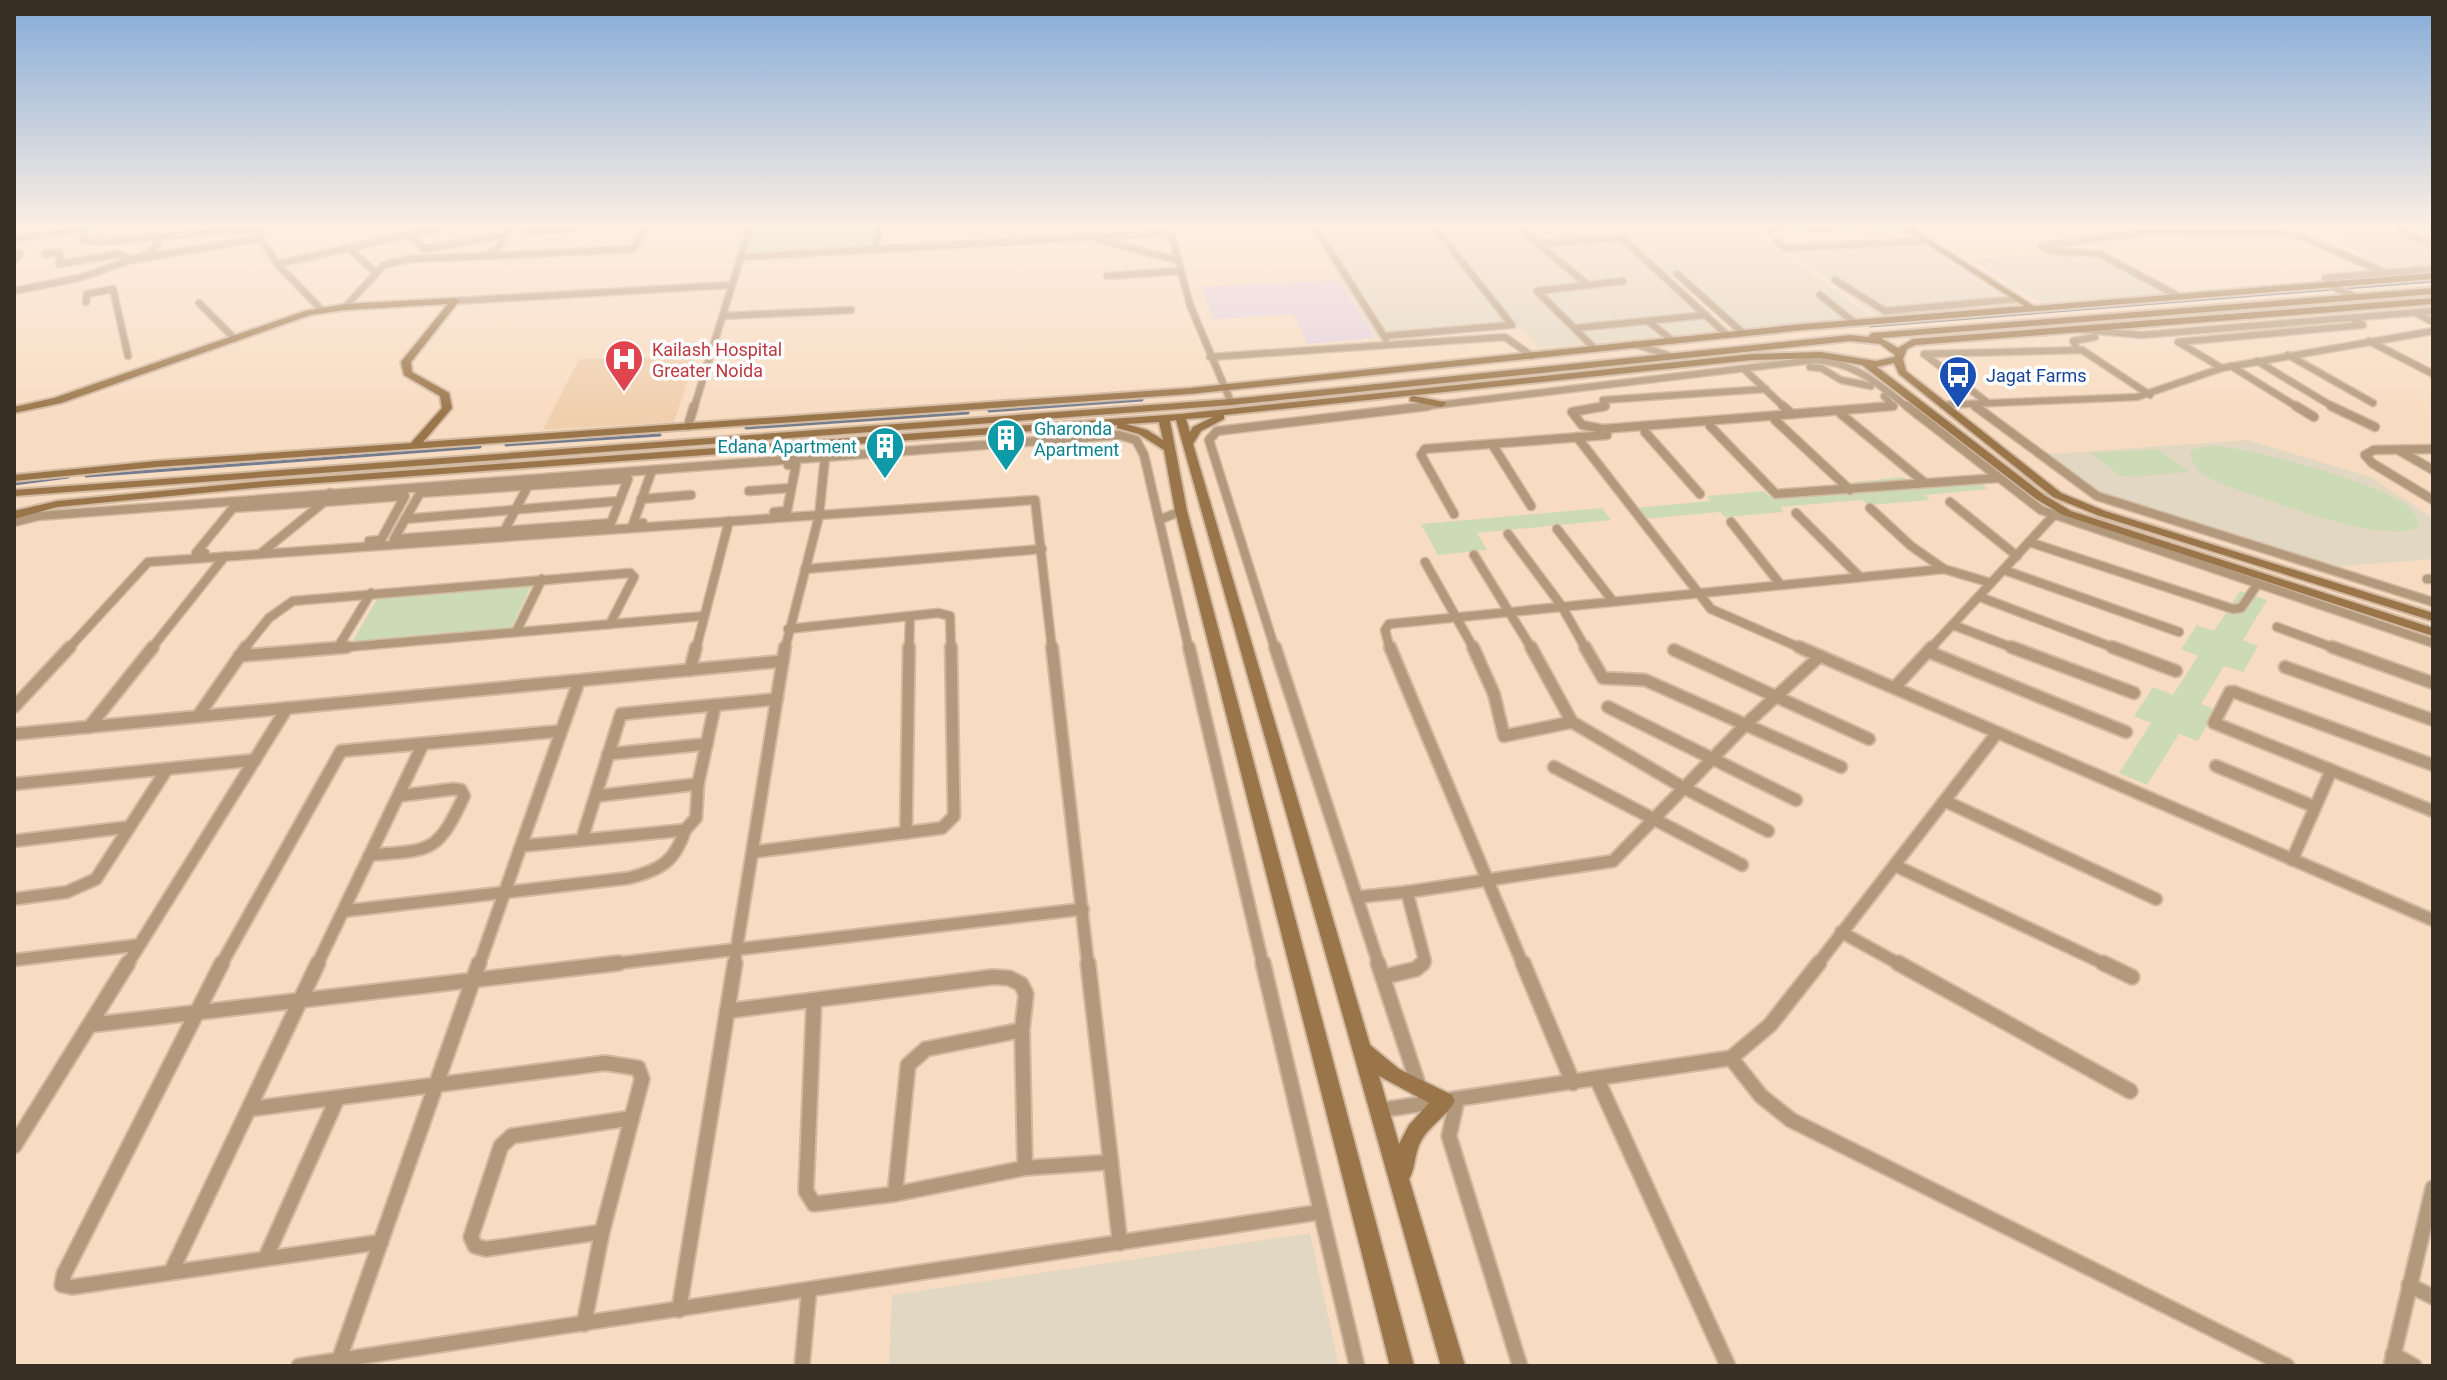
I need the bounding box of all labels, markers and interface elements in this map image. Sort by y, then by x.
hospital icon: Kailash Hospital Greater Noida [603,338,645,393]
place label: Kailash Hospital Greater Noida [652,339,782,381]
bus stop icon: Jagat Farms [1937,354,1979,409]
place label: Jagat Farms [1986,365,2087,386]
building icon: Gharonda Apartment [985,417,1027,472]
place label: Gharonda Apartment [1034,418,1119,460]
building icon: Edana Apartment [864,425,906,480]
place label: Edana Apartment [718,436,857,457]

